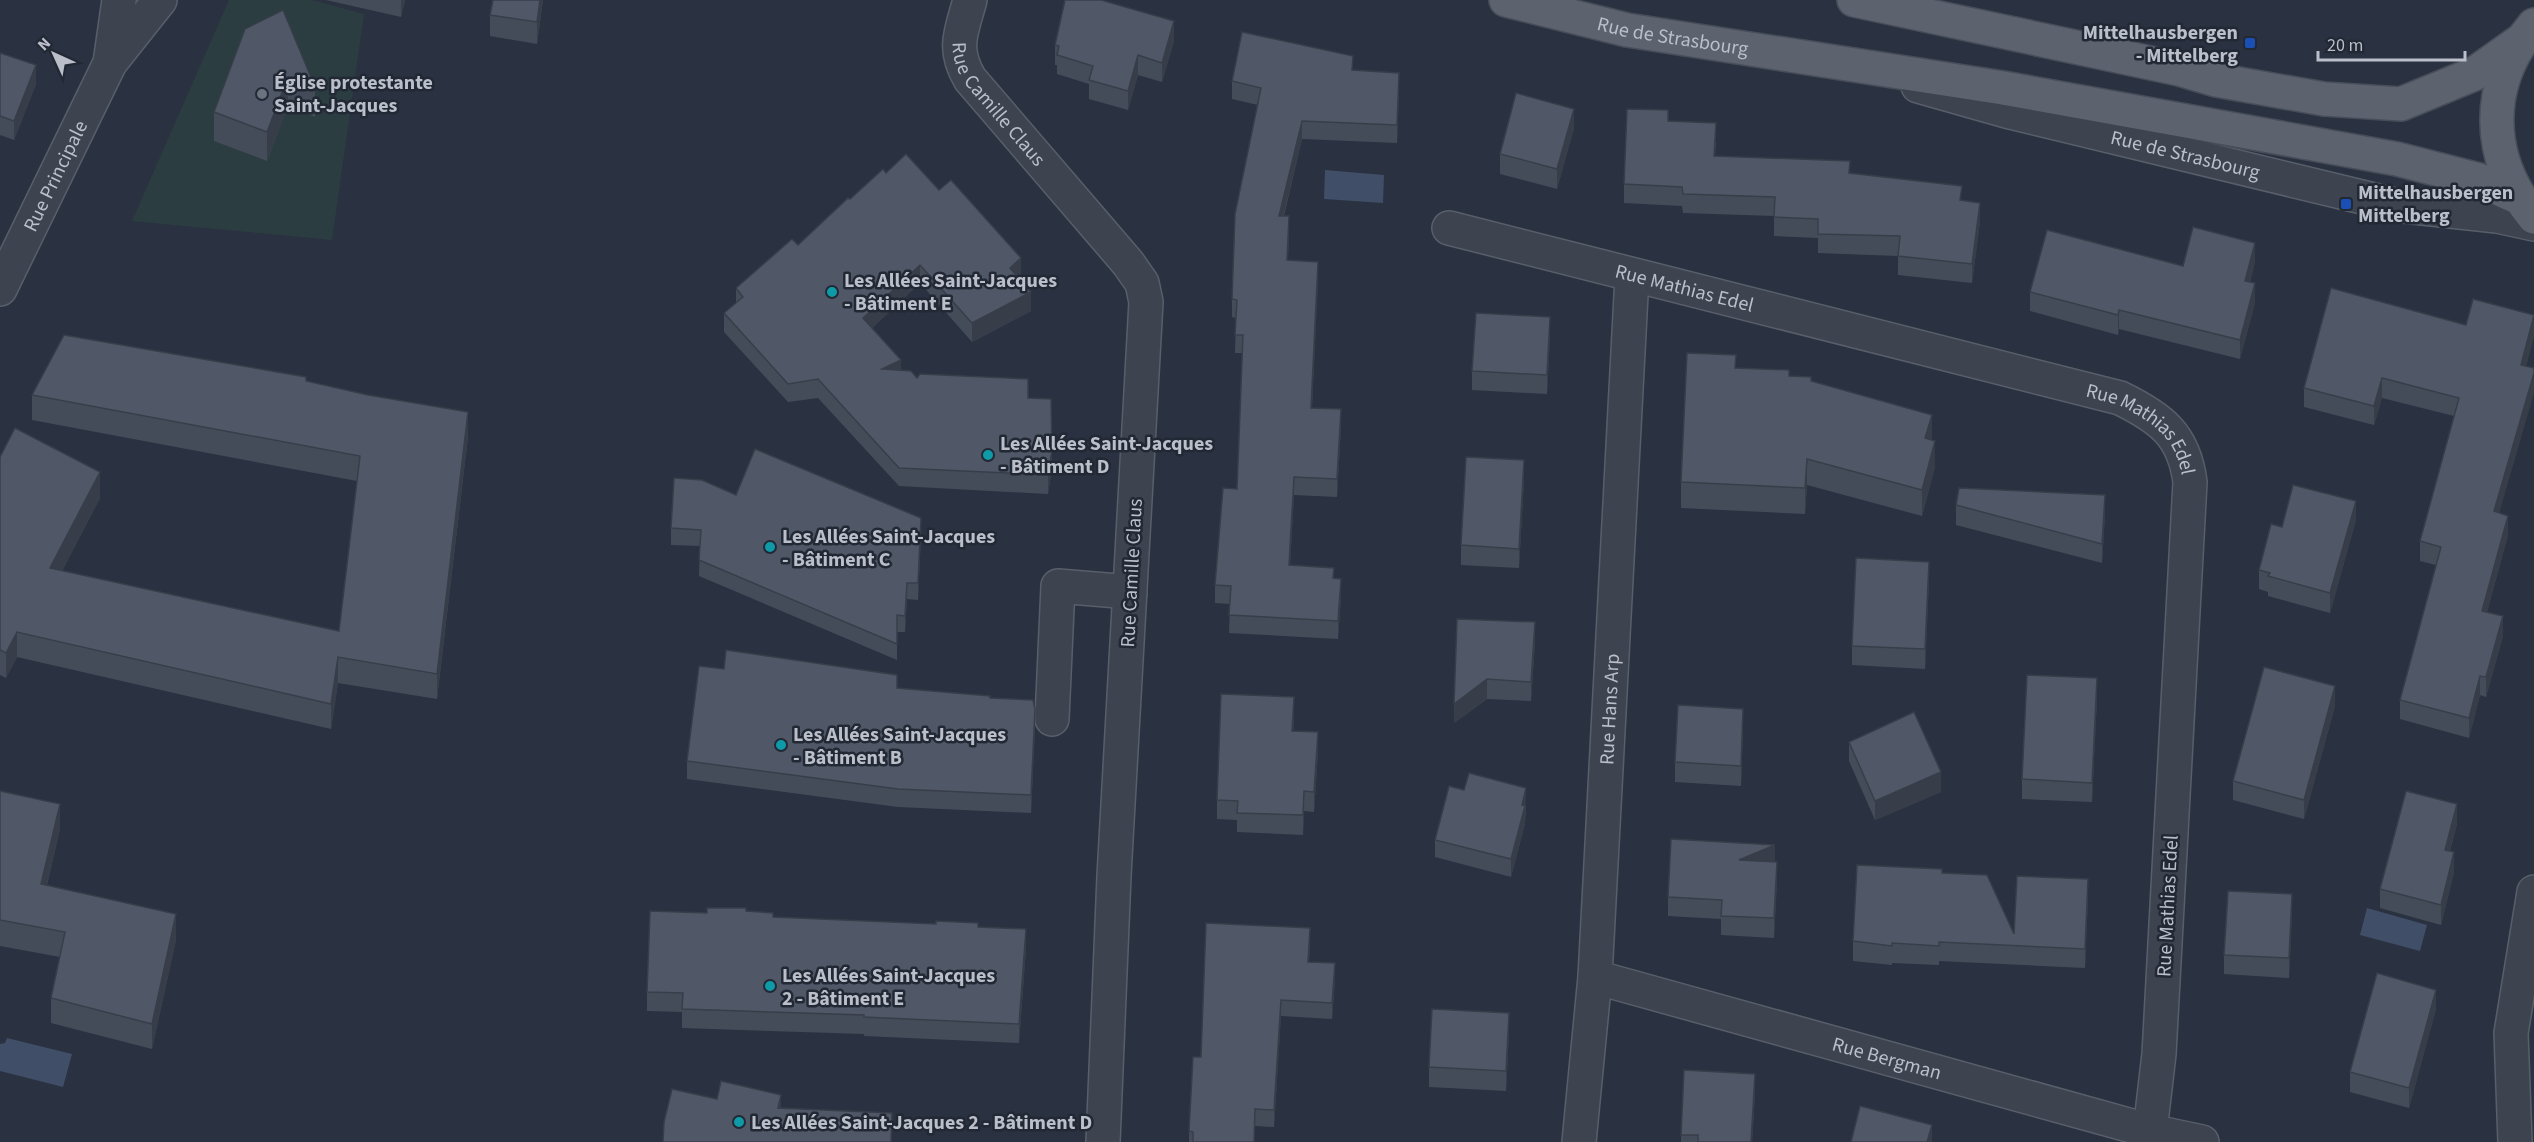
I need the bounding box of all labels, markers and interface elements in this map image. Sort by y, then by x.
street label: Rue de Strasbourg [1594,10,1750,64]
place label: Mittelhausbergen - Mittelberg [2083,19,2238,70]
north arrow [24,24,84,84]
scale bar [2318,24,2465,62]
text: N [33,33,56,56]
text: 20 m [2327,33,2363,58]
marker: Mittelhausbergen - Mittelberg [2243,36,2257,50]
street label: Rue Camille Claus [944,42,1052,172]
place label: Église protestante Saint-Jacques [274,69,433,120]
marker: Église protestante Saint-Jacques [255,87,269,101]
street label: Rue Principale [17,116,95,236]
street label: Rue de Strasbourg [2108,124,2263,187]
place label: Mittelhausbergen Mittelberg [2358,179,2513,230]
marker: Mittelhausbergen Mittelberg [2339,197,2353,211]
street label: Rue Mathias Edel [1612,258,1757,320]
place label: Les Allées Saint-Jacques - Bâtiment E [844,267,1057,318]
marker: Les Allées Saint-Jacques - Bâtiment E [825,285,839,299]
street label: Rue Mathias Edel [2083,377,2202,477]
place label: Les Allées Saint-Jacques - Bâtiment D [1000,430,1213,481]
marker: Les Allées Saint-Jacques - Bâtiment D [981,448,995,462]
street label: Rue Camille Claus [1114,498,1150,648]
place label: Les Allées Saint-Jacques - Bâtiment C [782,523,995,574]
marker: Les Allées Saint-Jacques - Bâtiment C [763,540,777,554]
street label: Rue Hans Arp [1593,653,1627,766]
place label: Les Allées Saint-Jacques - Bâtiment B [793,721,1006,772]
marker: Les Allées Saint-Jacques - Bâtiment B [774,738,788,752]
street label: Rue Mathias Edel [2150,834,2186,978]
place label: Les Allées Saint-Jacques 2 - Bâtiment E [782,962,995,1013]
marker: Les Allées Saint-Jacques 2 - Bâtiment E [763,979,777,993]
street label: Rue Bergman [1829,1030,1945,1087]
place label: Les Allées Saint-Jacques 2 - Bâtiment D [751,1109,1092,1137]
marker: Les Allées Saint-Jacques 2 - Bâtiment D [732,1115,746,1129]

